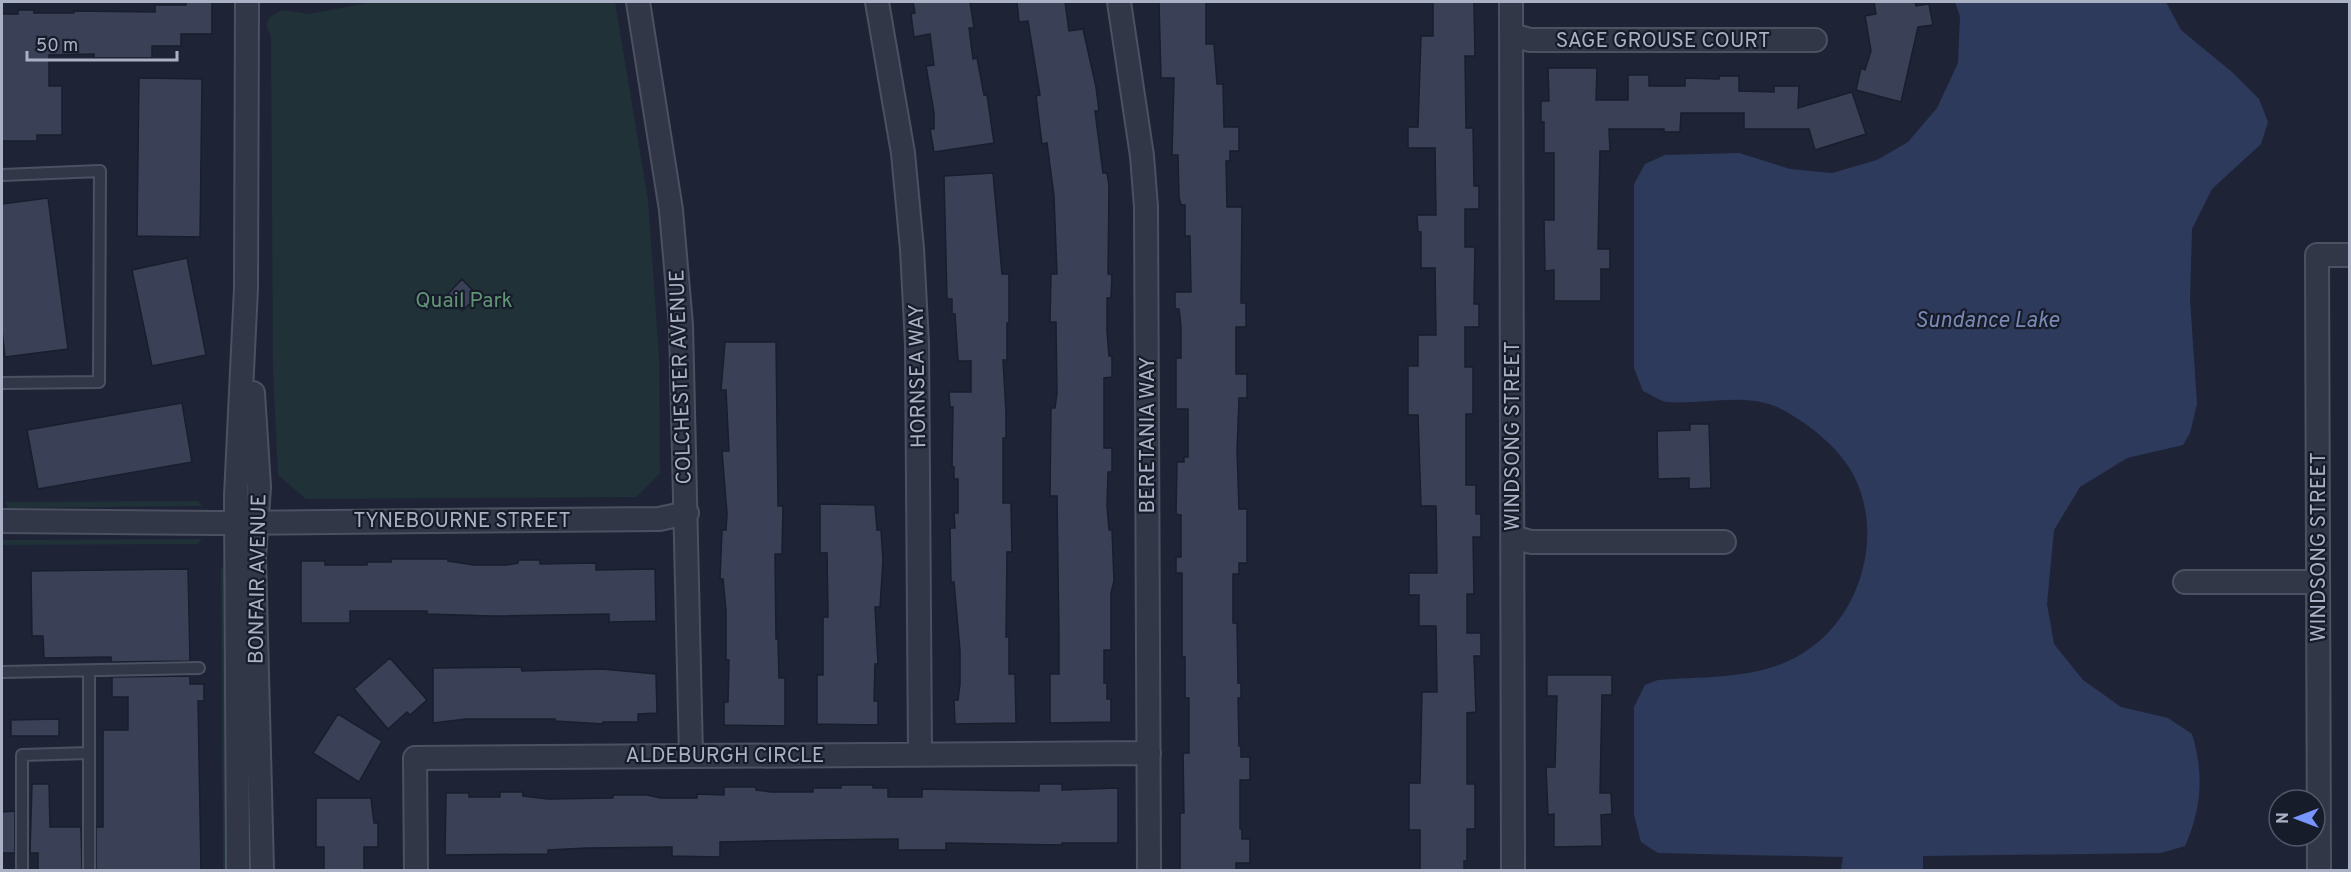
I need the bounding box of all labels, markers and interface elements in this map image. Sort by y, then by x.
scale bar [27,24,177,62]
street label: SAGE GROUSE COURT [1556,28,1770,55]
text: 50 m [36,35,78,58]
street label: COLCHESTER AVENUE [664,269,699,485]
park label: Quail Park [415,288,513,315]
street label: HORNSEA WAY [904,304,933,448]
water label: Sundance Lake [1915,308,2060,335]
street label: WINDSONG STREET [1500,341,1527,531]
street label: BERETANIA WAY [1135,356,1162,514]
street label: WINDSONG STREET [2306,452,2333,642]
street label: BONFAIR AVENUE [244,494,273,664]
street label: TYNEBOURNE STREET [353,508,571,535]
street label: ALDEBURGH CIRCLE [626,743,824,770]
north arrow [2267,788,2327,848]
text: N [2274,812,2294,824]

